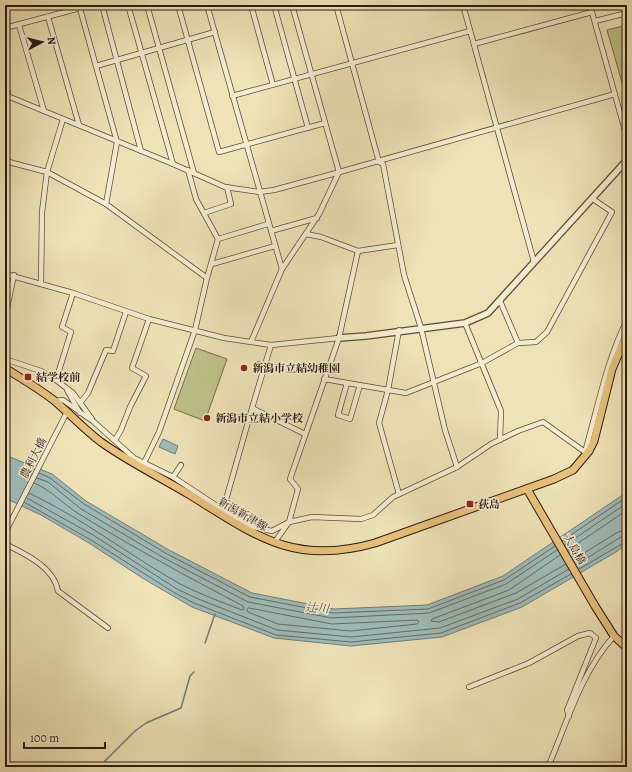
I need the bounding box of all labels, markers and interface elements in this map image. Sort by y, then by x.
north arrow [22,22,62,62]
text: N [43,36,59,46]
place label: 新潟市立結幼稚園 [252,361,340,376]
marker: 新潟市立結幼稚園 [239,363,249,373]
place label: 結学校前 [36,370,81,385]
marker: 結学校前 [23,372,33,382]
place label: 新潟市立結小学校 [215,411,303,426]
marker: 新潟市立結小学校 [202,413,212,423]
street label: 農利大橋 [17,435,50,481]
street label: 新潟新津線 [215,494,270,535]
place label: 荻島 [478,497,500,512]
marker: 荻島 [465,499,475,509]
street label: 大島橋 [560,531,589,567]
water label: 辻川 [304,599,332,617]
scale bar [24,724,105,750]
text: 100 m [30,730,59,746]

